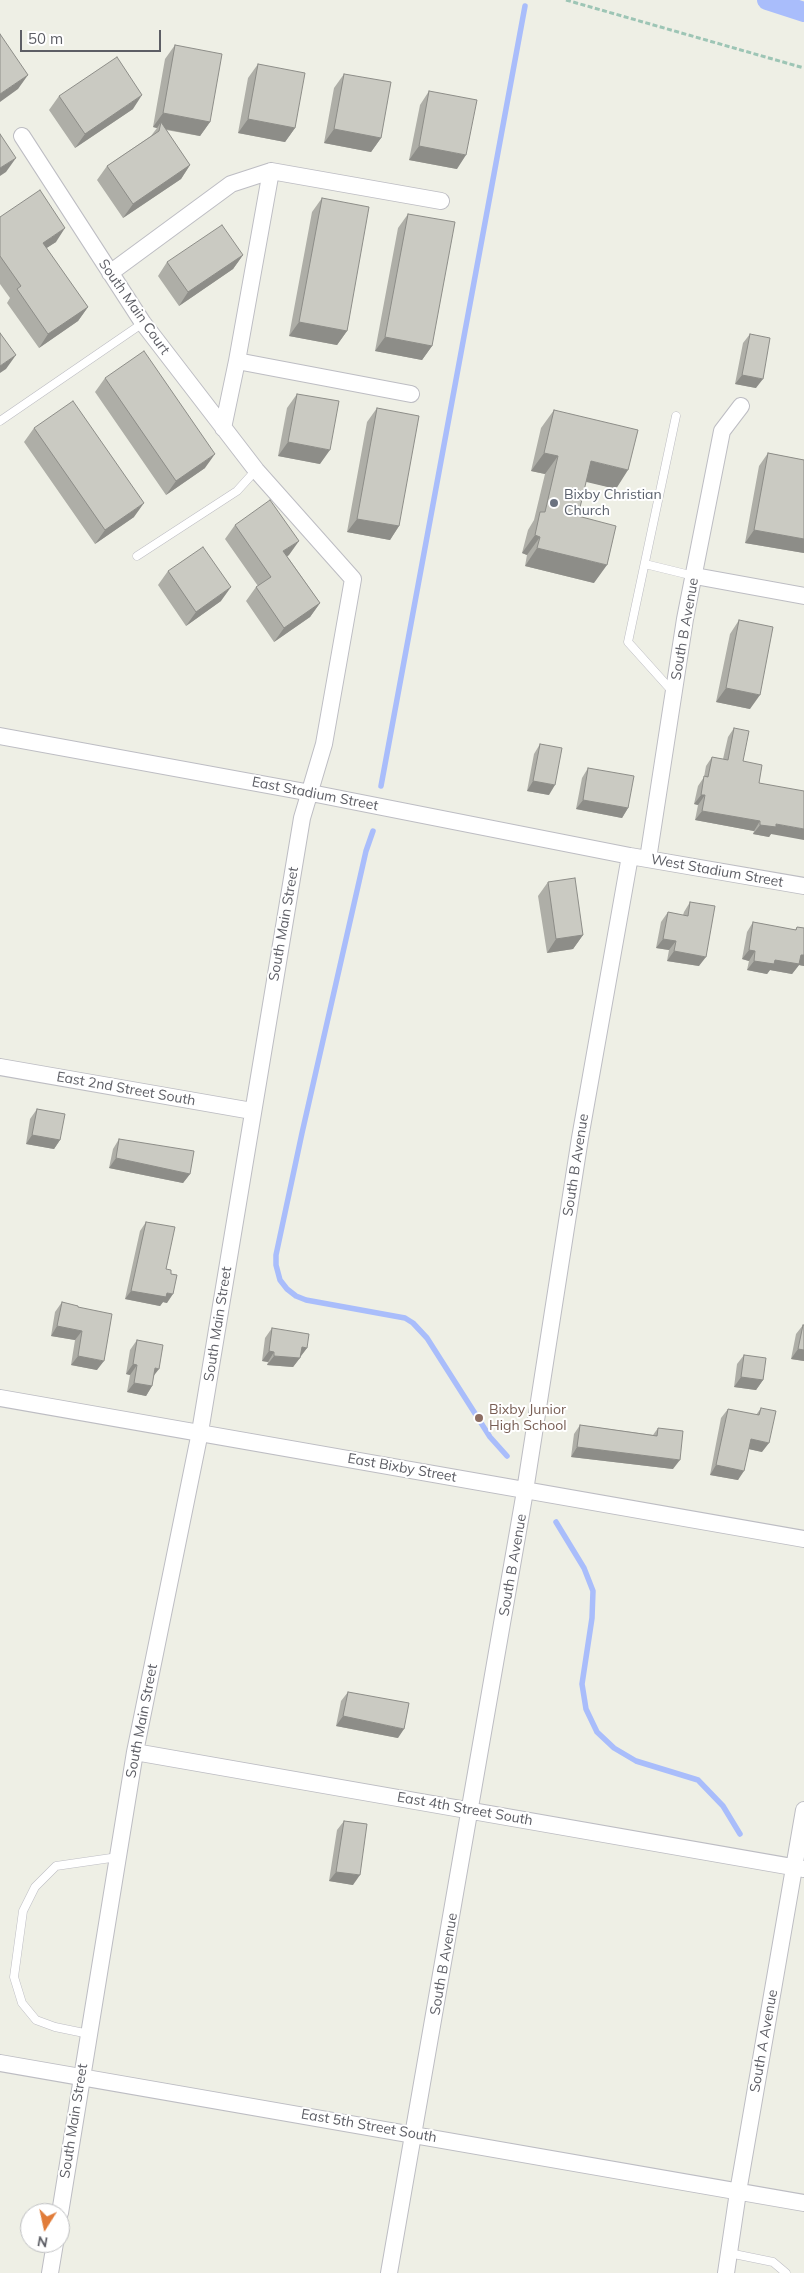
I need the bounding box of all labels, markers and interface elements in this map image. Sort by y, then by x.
scale bar [22,20,164,52]
text: 50 m [28,29,63,48]
street label: South Main Court [95,256,173,358]
place label: Bixby Christian Church [564,487,662,520]
marker: Bixby Christian Church [548,497,560,509]
street label: South B Avenue [668,577,702,681]
street label: East Stadium Street [250,774,380,814]
street label: West Stadium Street [649,851,785,891]
street label: South Main Street [266,865,302,983]
street label: East 2nd Street South [55,1068,197,1110]
street label: South B Avenue [560,1113,592,1217]
street label: South Main Street [201,1265,235,1383]
place label: Bixby Junior High School [489,1402,567,1434]
marker: Bixby Junior High School [473,1412,485,1424]
street label: East Bixby Street [346,1450,458,1486]
street label: South B Avenue [496,1513,530,1617]
street label: South Main Street [123,1663,161,1779]
street label: East 4th Street South [396,1789,534,1829]
street label: South B Avenue [427,1912,461,2016]
street label: South A Avenue [747,1988,781,2094]
street label: South Main Street [57,2062,91,2180]
street label: East 5th Street South [300,2106,438,2146]
north arrow [20,2203,70,2253]
text: N [36,2232,49,2252]

